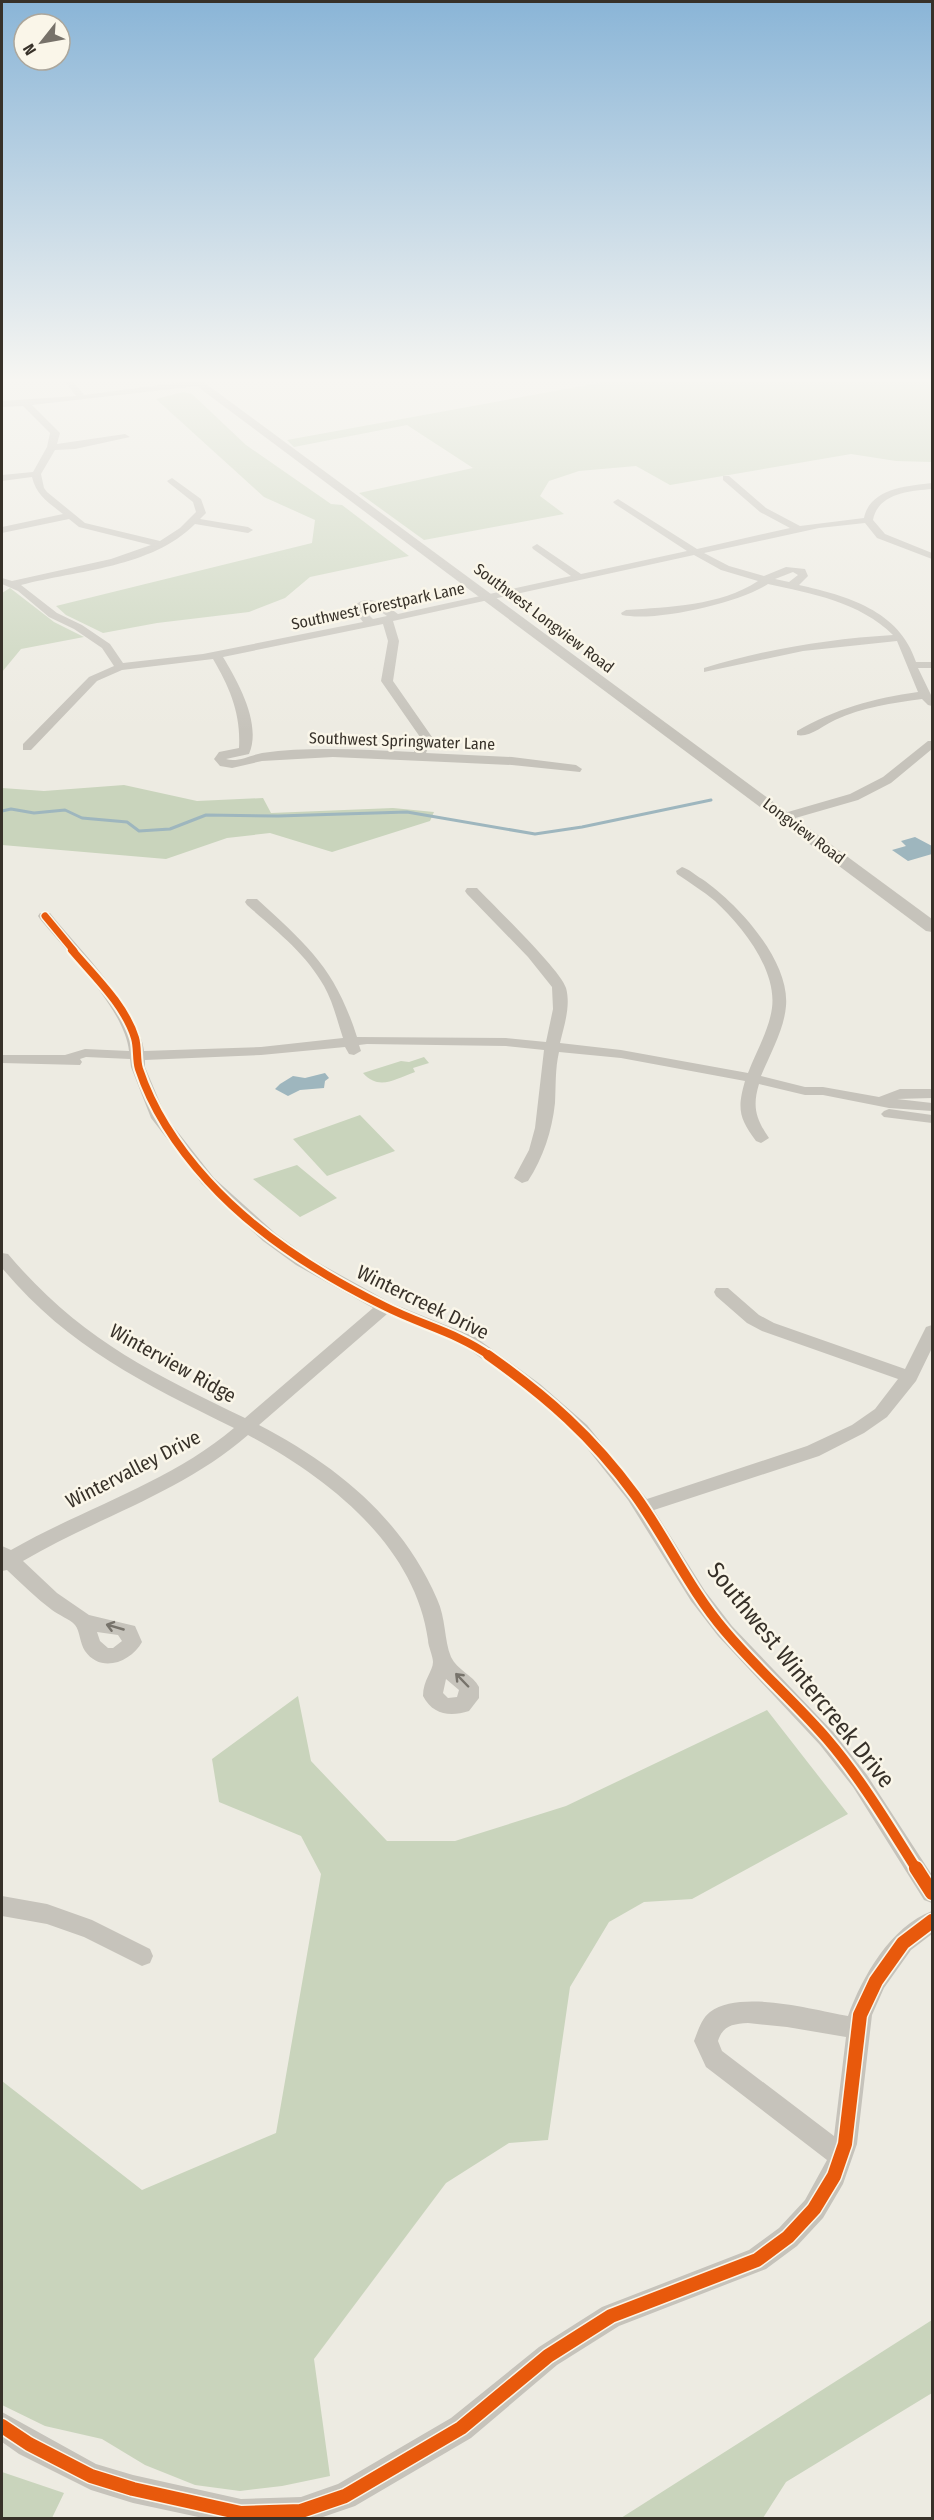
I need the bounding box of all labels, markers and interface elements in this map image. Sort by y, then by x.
north arrow [12,12,72,72]
text: N [19,40,40,58]
street label: Southwest Longview Road [470,559,618,677]
street label: Southwest Forestpark Lane [290,578,466,634]
street label: Southwest Springwater Lane [309,728,495,754]
street label: Longview Road [759,794,849,868]
street label: Wintercreek Drive [353,1260,493,1344]
street label: Winterview Ridge [106,1318,240,1408]
street label: Wintervalley Drive [62,1425,204,1513]
street label: Southwest Wintercreek Drive [701,1557,901,1793]
one-way arrow [106,1621,125,1632]
one-way arrow [454,1673,469,1688]

